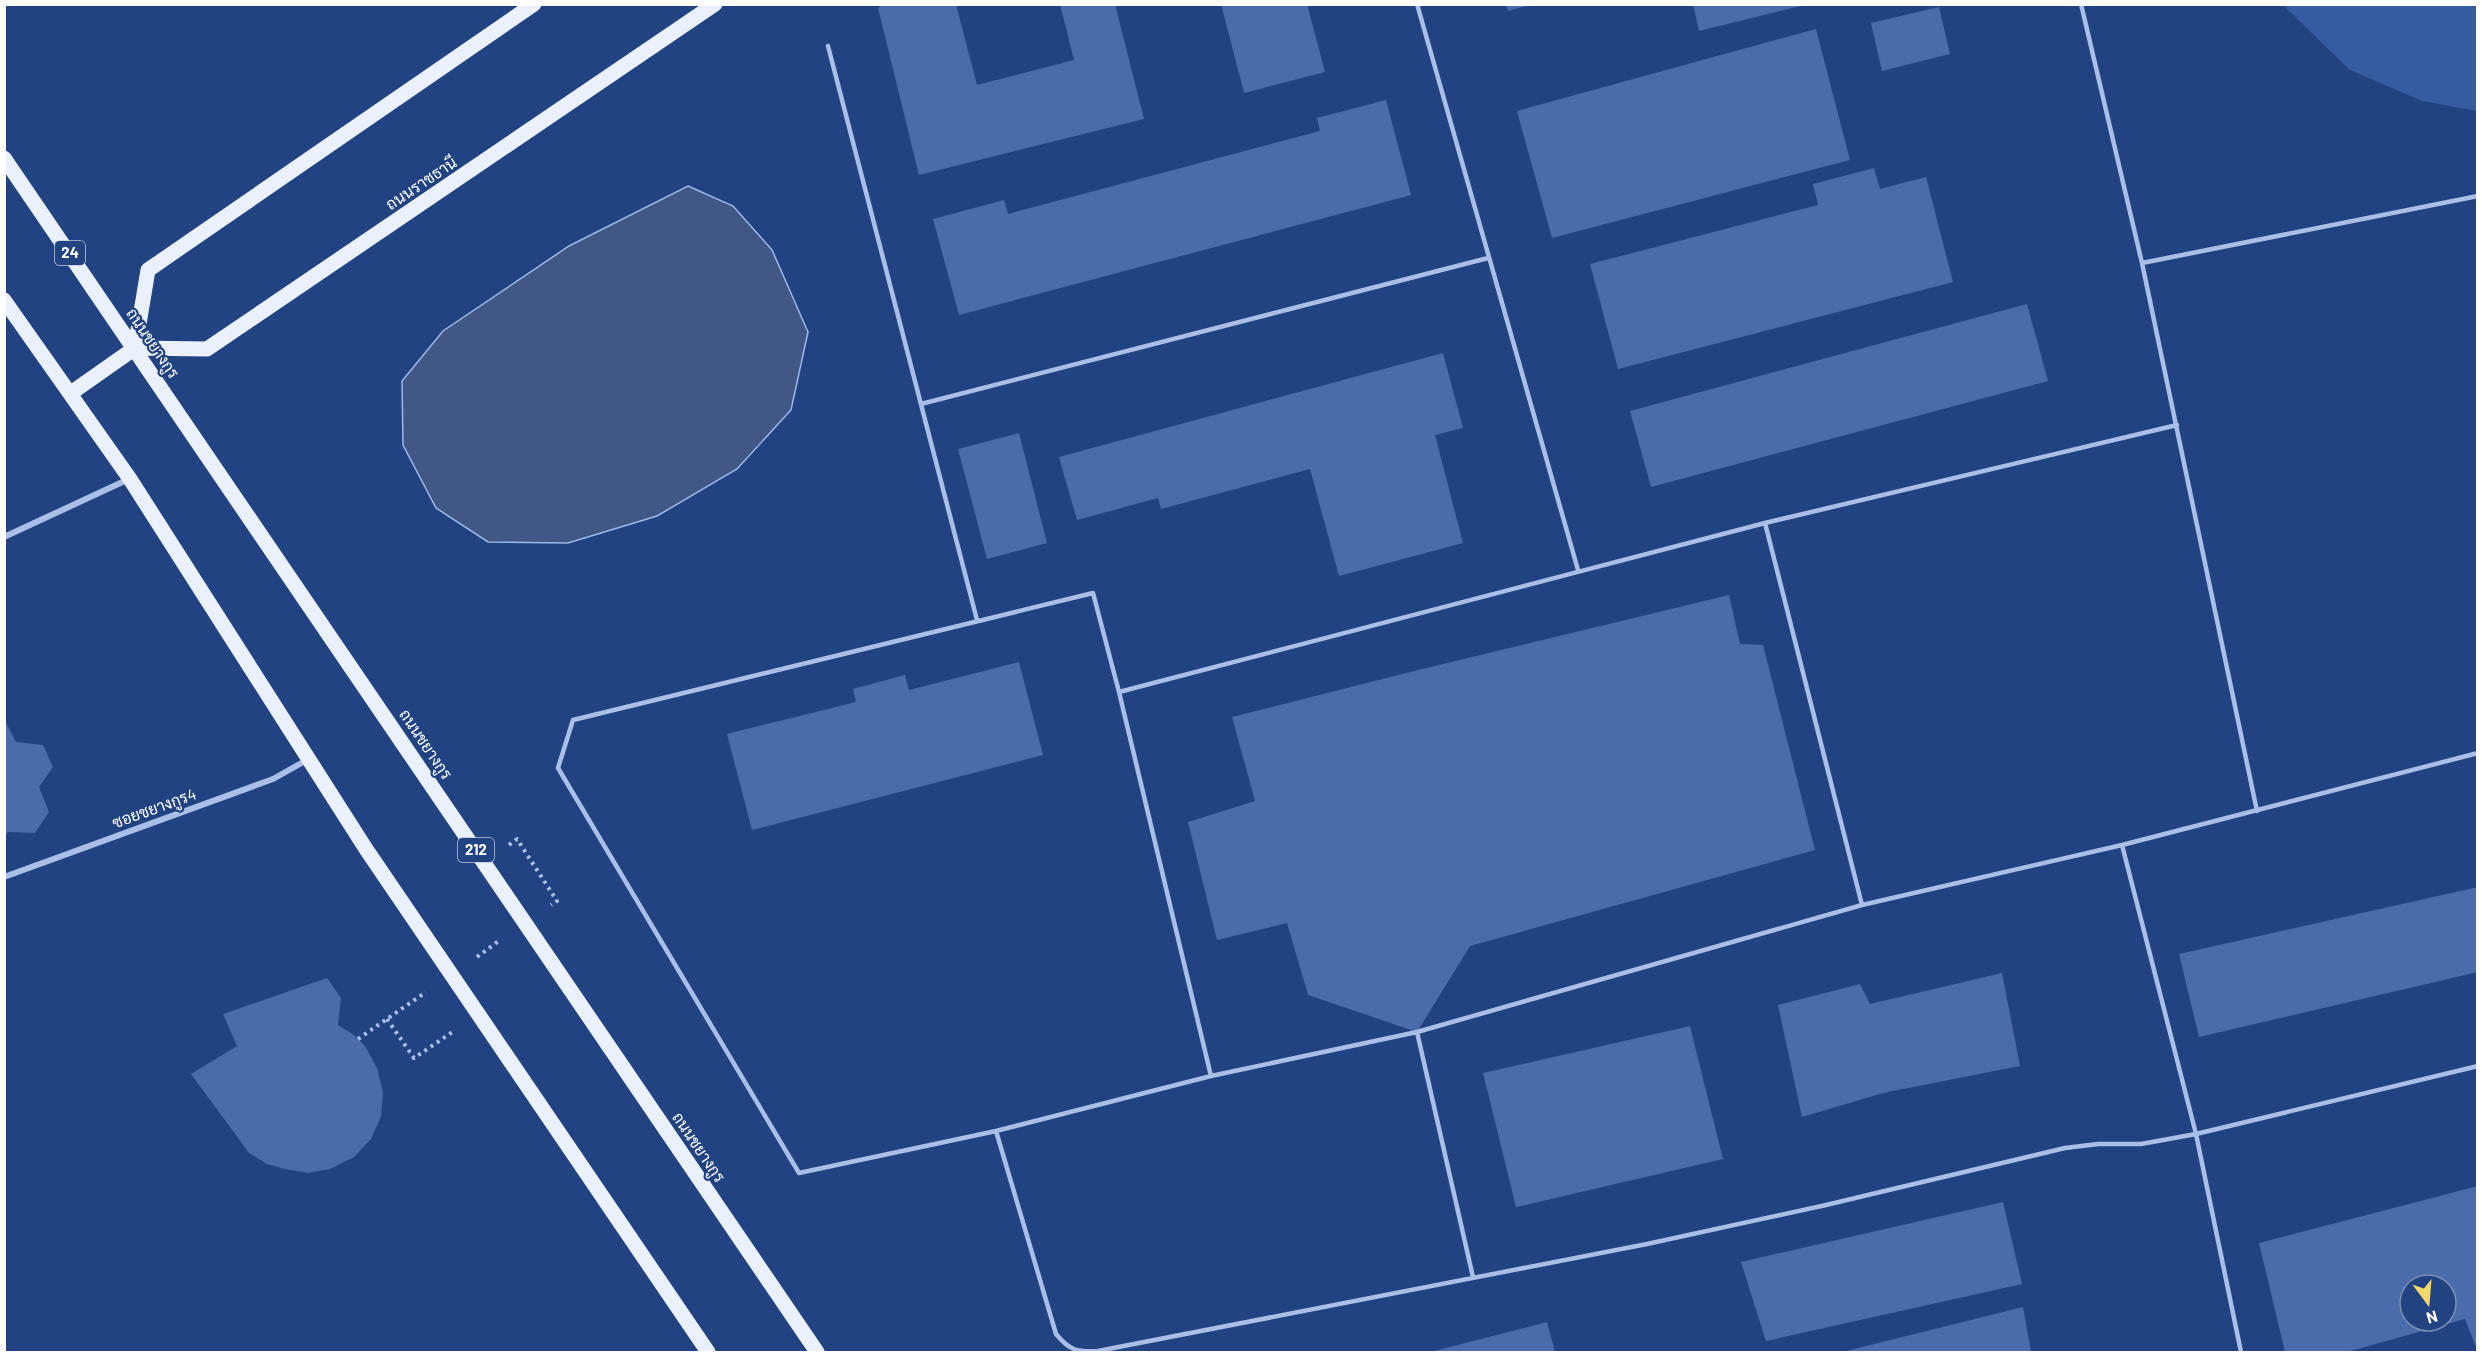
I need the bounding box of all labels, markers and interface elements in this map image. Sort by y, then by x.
street label: ถนนราชธานี [381,151,460,213]
road number: 24 [55,241,85,265]
street label: ถนนชยางกูร [121,304,184,383]
street label: ถนนชยางกูร [394,705,457,784]
street label: ซอยชยางกูร4 [109,784,199,834]
road number: 212 [458,838,494,862]
street label: ถนนชยางกูร [667,1108,730,1187]
north arrow [2398,1273,2458,1333]
text: N [2425,1307,2440,1328]

